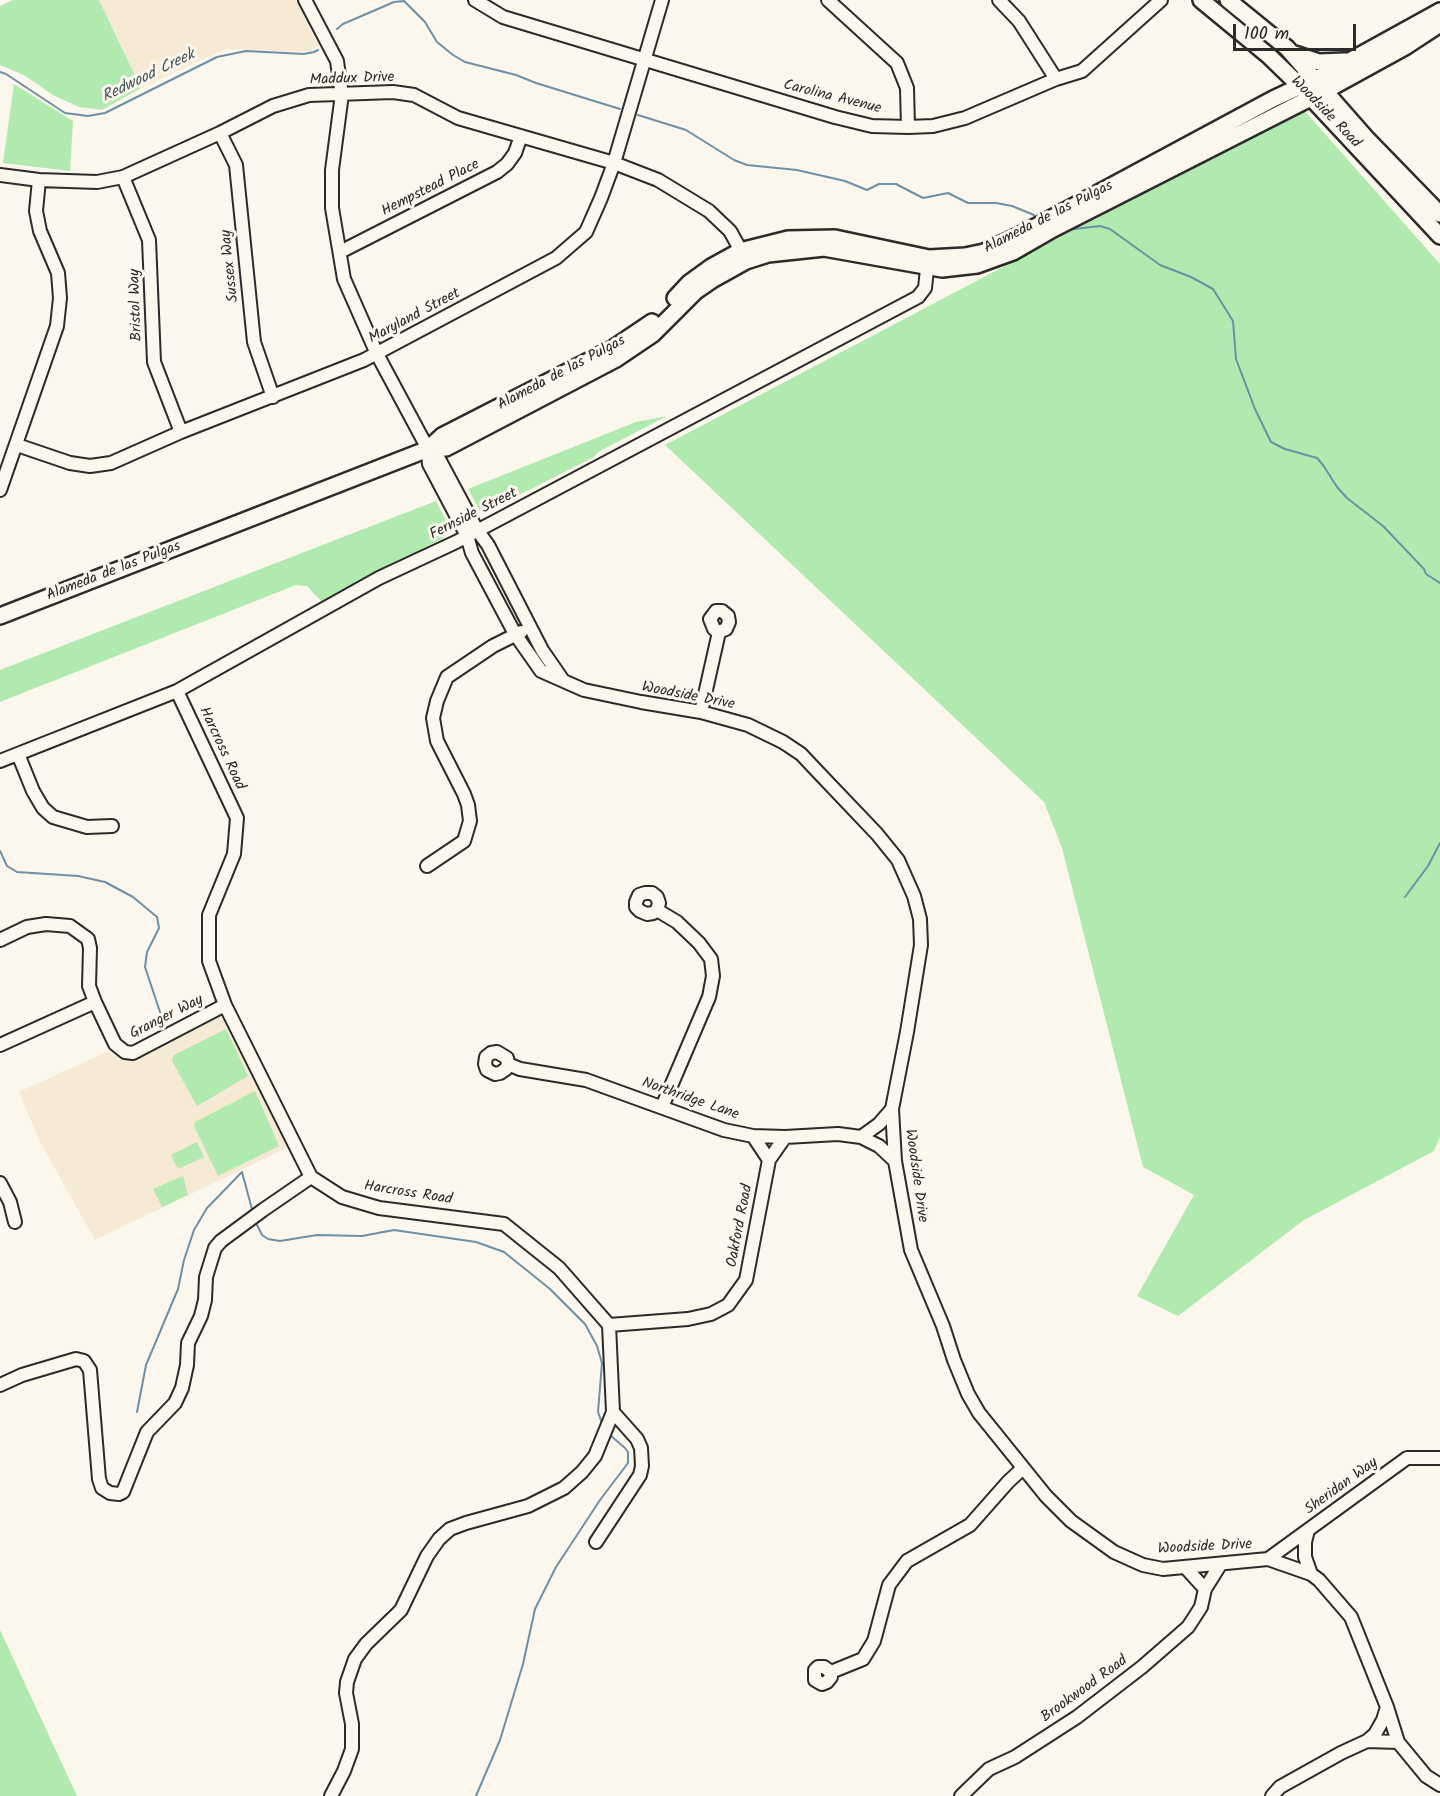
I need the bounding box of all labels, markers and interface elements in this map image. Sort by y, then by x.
scale bar [1236,12,1359,50]
text: 100 m [1244,20,1289,49]
water label: Redwood Creek [99,46,199,108]
street label: Maddux Drive [309,70,395,90]
street label: Woodside Road [1286,73,1364,153]
street label: Carolina Avenue [781,77,883,119]
street label: Hempstead Place [379,157,483,221]
street label: Alameda de las Pulgas [982,178,1116,258]
street label: Sussex Way [218,229,244,303]
street label: Bristol Way [127,268,147,342]
street label: Maryland Street [366,285,464,349]
street label: Alameda de las Pulgas [495,333,629,415]
street label: Fernside Street [427,485,521,545]
street label: Alameda de las Pulgas [44,538,184,606]
street label: Woodside Drive [640,679,736,715]
street label: Harcross Road [194,705,248,793]
street label: Granger Way [127,992,207,1044]
street label: Northridge Lane [639,1075,741,1125]
street label: Woodside Drive [900,1128,930,1224]
street label: Harcross Road [362,1178,454,1210]
street label: Oakford Road [724,1183,758,1269]
street label: Sheridan Way [1302,1455,1382,1519]
street label: Woodside Drive [1157,1537,1253,1559]
street label: Brookwood Road [1038,1653,1132,1727]

